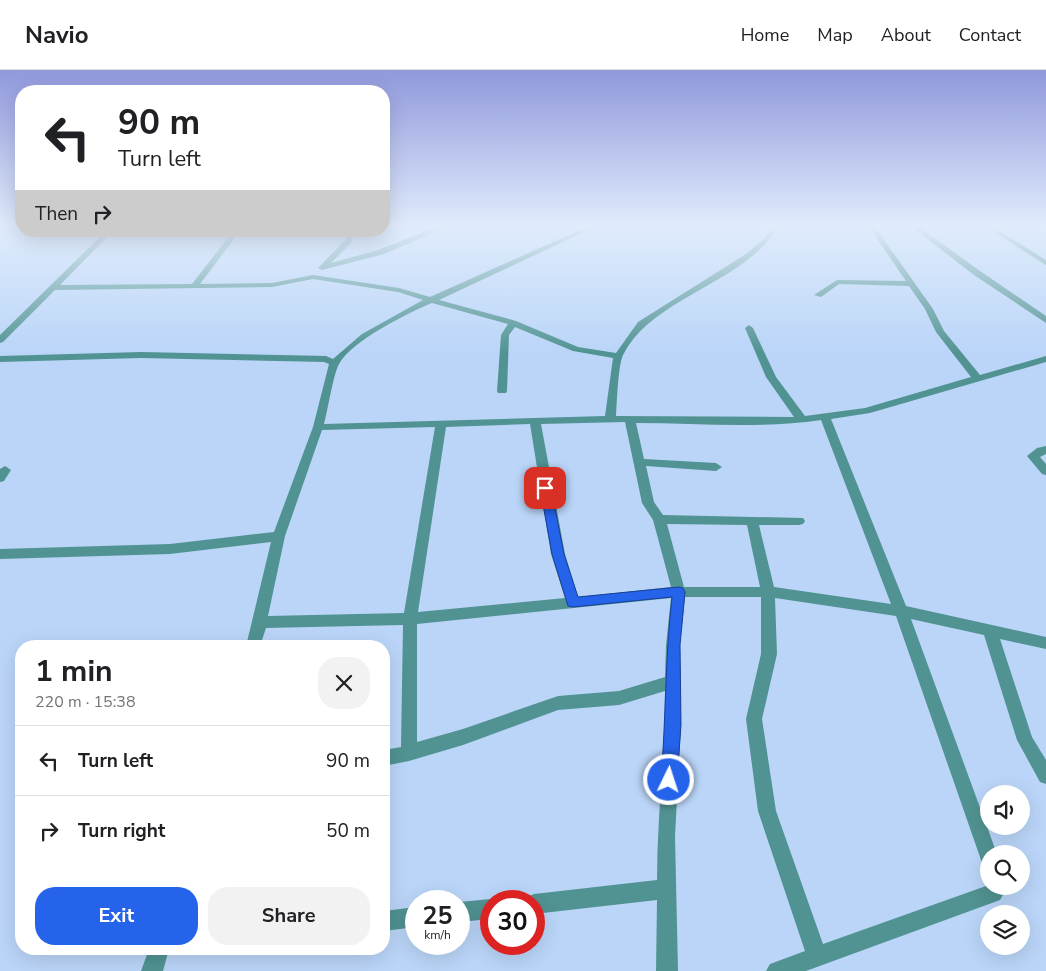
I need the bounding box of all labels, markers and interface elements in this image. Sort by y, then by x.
text: Navio [25,19,89,51]
text: Home [741,23,789,47]
text: Map [817,23,853,47]
text: About [881,23,931,47]
text: Contact [959,23,1021,47]
text: 90 m [118,99,200,146]
icon: left [35,105,100,170]
text: Turn left [118,144,201,174]
icon: right [88,200,116,228]
text: Then [35,201,78,227]
pin [524,467,566,509]
icon: arrive [531,474,559,502]
text: 1 min [35,651,113,692]
button: close [318,657,370,709]
text: 220 m · 15:38 [35,691,136,713]
icon: left [35,747,63,775]
text: Turn left [78,748,153,774]
text: 90 m [326,748,370,774]
position arrow [642,753,694,805]
map controls [980,785,1030,955]
button: sound [980,785,1030,835]
icon: right [35,817,63,845]
text: Turn right [78,818,165,844]
text: 50 m [326,818,370,844]
button: search [980,845,1030,895]
button: Exit [35,887,198,945]
button: Share [208,887,370,945]
speed limit sign: 30 [480,890,545,955]
text: 25 [422,899,453,933]
button: layers [980,905,1030,955]
text: km/h [424,927,451,943]

